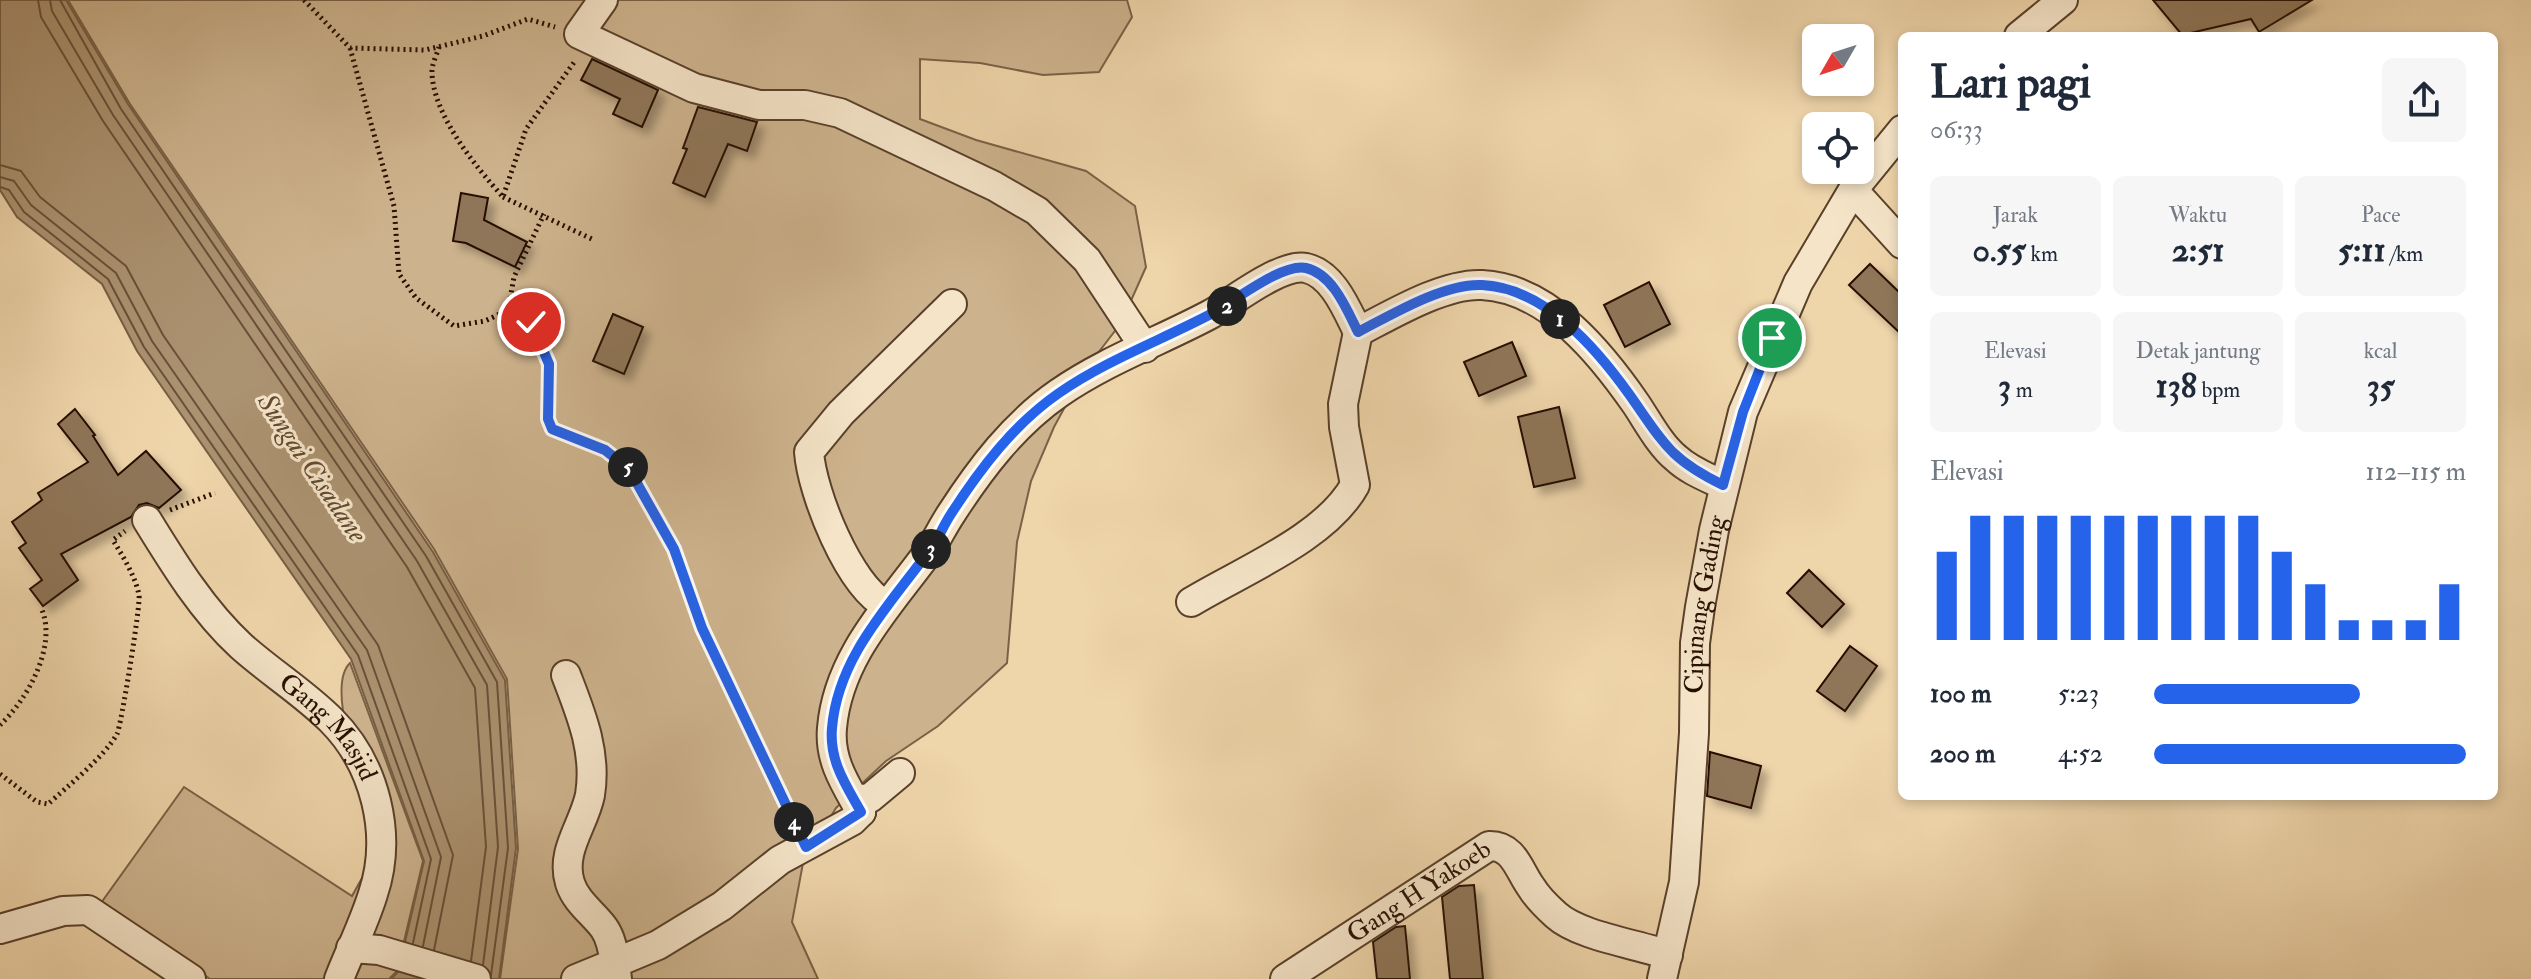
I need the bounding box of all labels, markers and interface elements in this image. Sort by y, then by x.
north arrow [1802,24,1874,96]
map controls [1802,24,1874,184]
text: Lari pagi [1930,56,2091,111]
button: share [2382,58,2466,142]
button: locate [1802,112,1874,184]
text: 06:33 [1930,114,1983,146]
text: Jarak [1993,201,2038,229]
text: Waktu [2169,201,2227,229]
text: Pace [2361,201,2400,229]
text: 0.55 [1973,229,2026,272]
text: 2:51 [2172,229,2224,272]
text: 5:11 [2338,229,2386,272]
text: km [2026,240,2058,268]
text: /km [2386,240,2423,268]
pin: 2 [1207,286,1247,326]
pin [497,288,565,356]
text: 2 [1221,292,1233,320]
pin: 1 [1540,299,1580,339]
icon: check [509,300,553,344]
pin [1738,304,1806,372]
text: 1 [1556,305,1564,333]
icon: arrive [1750,316,1794,360]
text: Elevasi [1984,337,2047,365]
text: Detak jantung [2136,337,2260,365]
text: kcal [2364,337,2398,365]
text: 3 [1998,365,2011,408]
text: 138 [2156,365,2197,408]
text: 35 [2367,365,2395,408]
text: m [2011,376,2033,404]
text: bpm [2197,376,2240,404]
water label: Sungai Cisadane [249,386,375,550]
pin: 5 [608,447,648,487]
text: 5 [623,453,633,481]
text: Elevasi [1930,456,2004,488]
text: 112–115 m [2366,456,2466,488]
street label: Cipinang Gading [1678,511,1733,694]
pin: 3 [911,529,951,569]
text: 3 [927,535,935,563]
street label: Gang Masjid [273,667,384,786]
text: 100 m [1930,678,1991,710]
text: 5:23 [2058,678,2099,710]
text: 200 m [1930,738,1995,770]
text: 4:52 [2058,738,2103,770]
pin: 4 [774,802,814,842]
text: 4 [788,808,800,836]
street label: Gang H Yakoeb [1341,833,1497,950]

